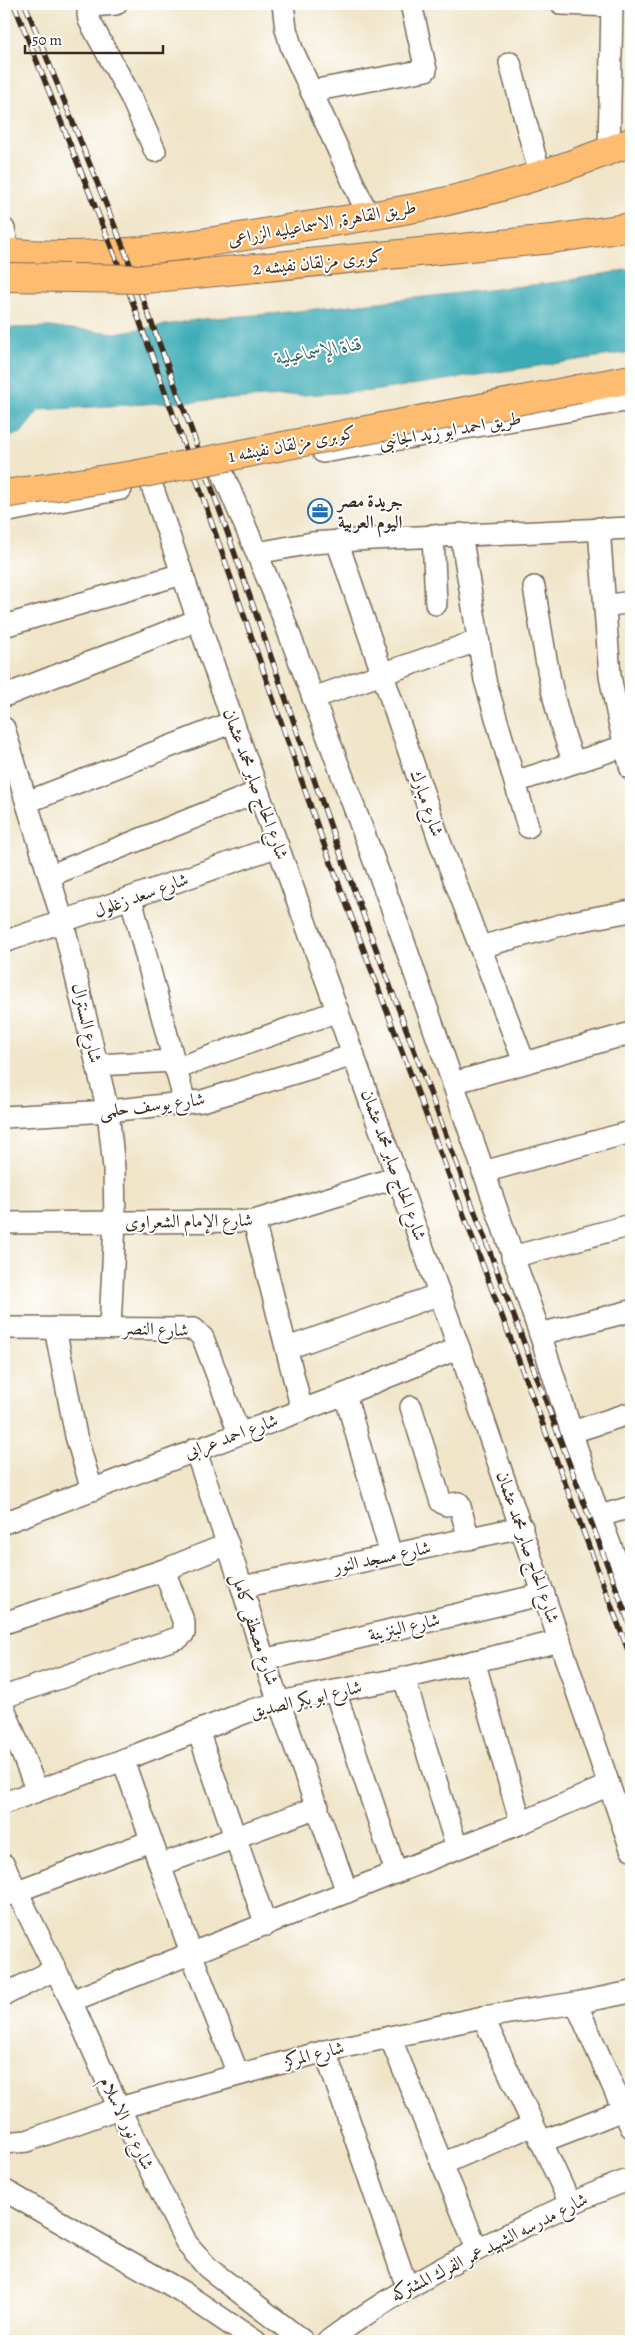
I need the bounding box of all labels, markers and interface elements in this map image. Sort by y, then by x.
scale bar [25,22,162,54]
text: 50 m [32,30,62,50]
street label: طريق القاهرة, الاسماعيليه الزراعى [226,195,418,251]
street label: كوبرى مزلقان نفيشه 2 [251,243,385,282]
water label: قناة الإسماعيلية [271,331,365,373]
street label: طريق احمد ابو زيد الجانبى [377,406,523,456]
street label: كوبرى مزلقان نفيشه 1 [226,420,358,469]
place label: جريدة مصر اليوم العربية [336,489,403,538]
office icon: جريدة مصر اليوم العربية [307,498,333,524]
street label: شارع الحاج صابر محمد عثمان [214,705,295,864]
street label: شارع مبارك [402,766,450,841]
street label: شارع سعد زغلول [90,867,193,926]
street label: شارع السنترال [63,981,108,1066]
street label: شارع الحاج صابر محمد عثمان [352,1086,433,1245]
street label: شارع يوسف حلمى [98,1087,207,1126]
street label: شارع الإمام الشعراوى [125,1208,253,1238]
street label: شارع النصر [121,1316,189,1345]
street label: شارع احمد عرابى [181,1408,282,1467]
street label: شارع الحاج صابر محمد عثمان [487,1468,565,1628]
street label: شارع مسجد النور [329,1535,433,1582]
street label: شارع مصطفى كامل [223,1570,284,1689]
street label: شارع البنزينة [366,1607,443,1650]
street label: شارع ابو بكر الصديق [248,1675,365,1726]
street label: شارع المركز [279,2035,347,2076]
street label: شارع نور الاسلام [90,2072,160,2176]
street label: شارع مدرسه الشهيد عمر الفرك المشتركه [386,2187,593,2310]

